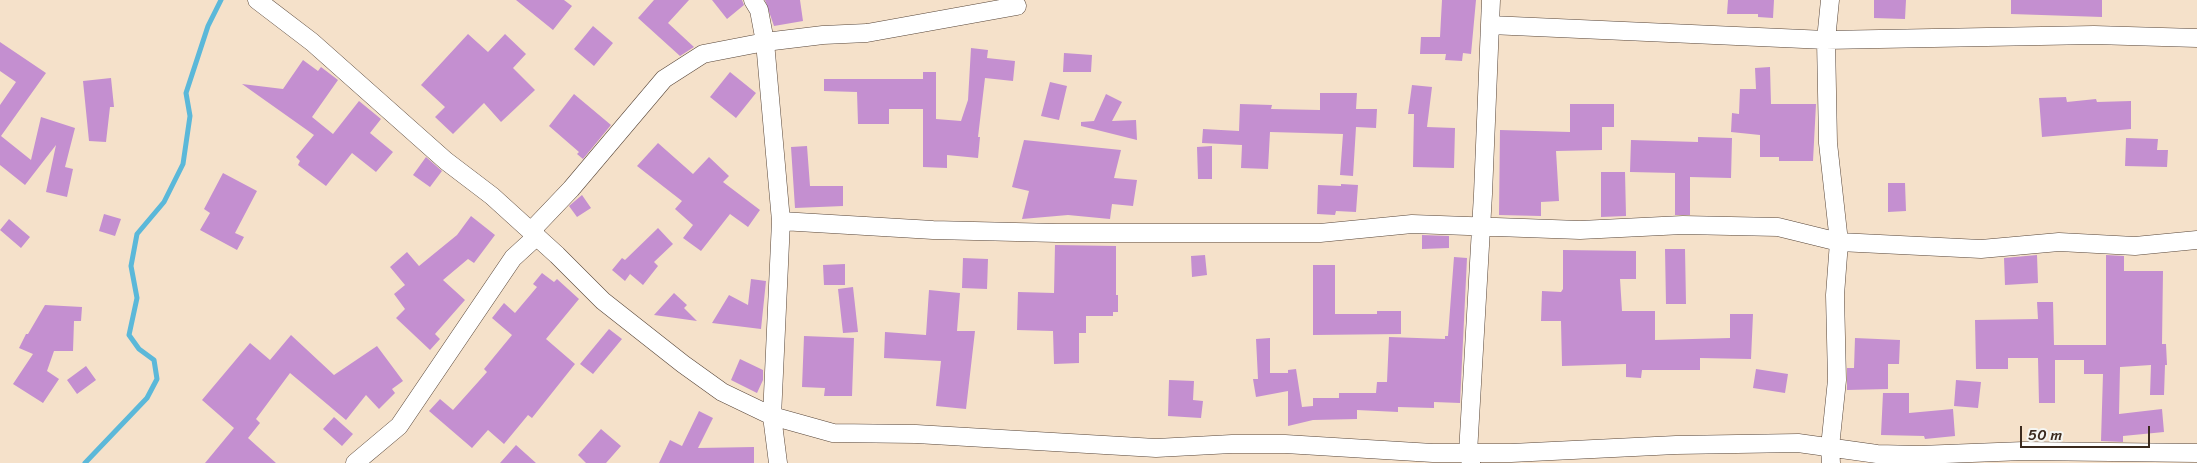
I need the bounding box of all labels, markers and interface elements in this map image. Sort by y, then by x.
scale bar [2022,416,2152,448]
text: 50 m [2028,422,2062,448]

